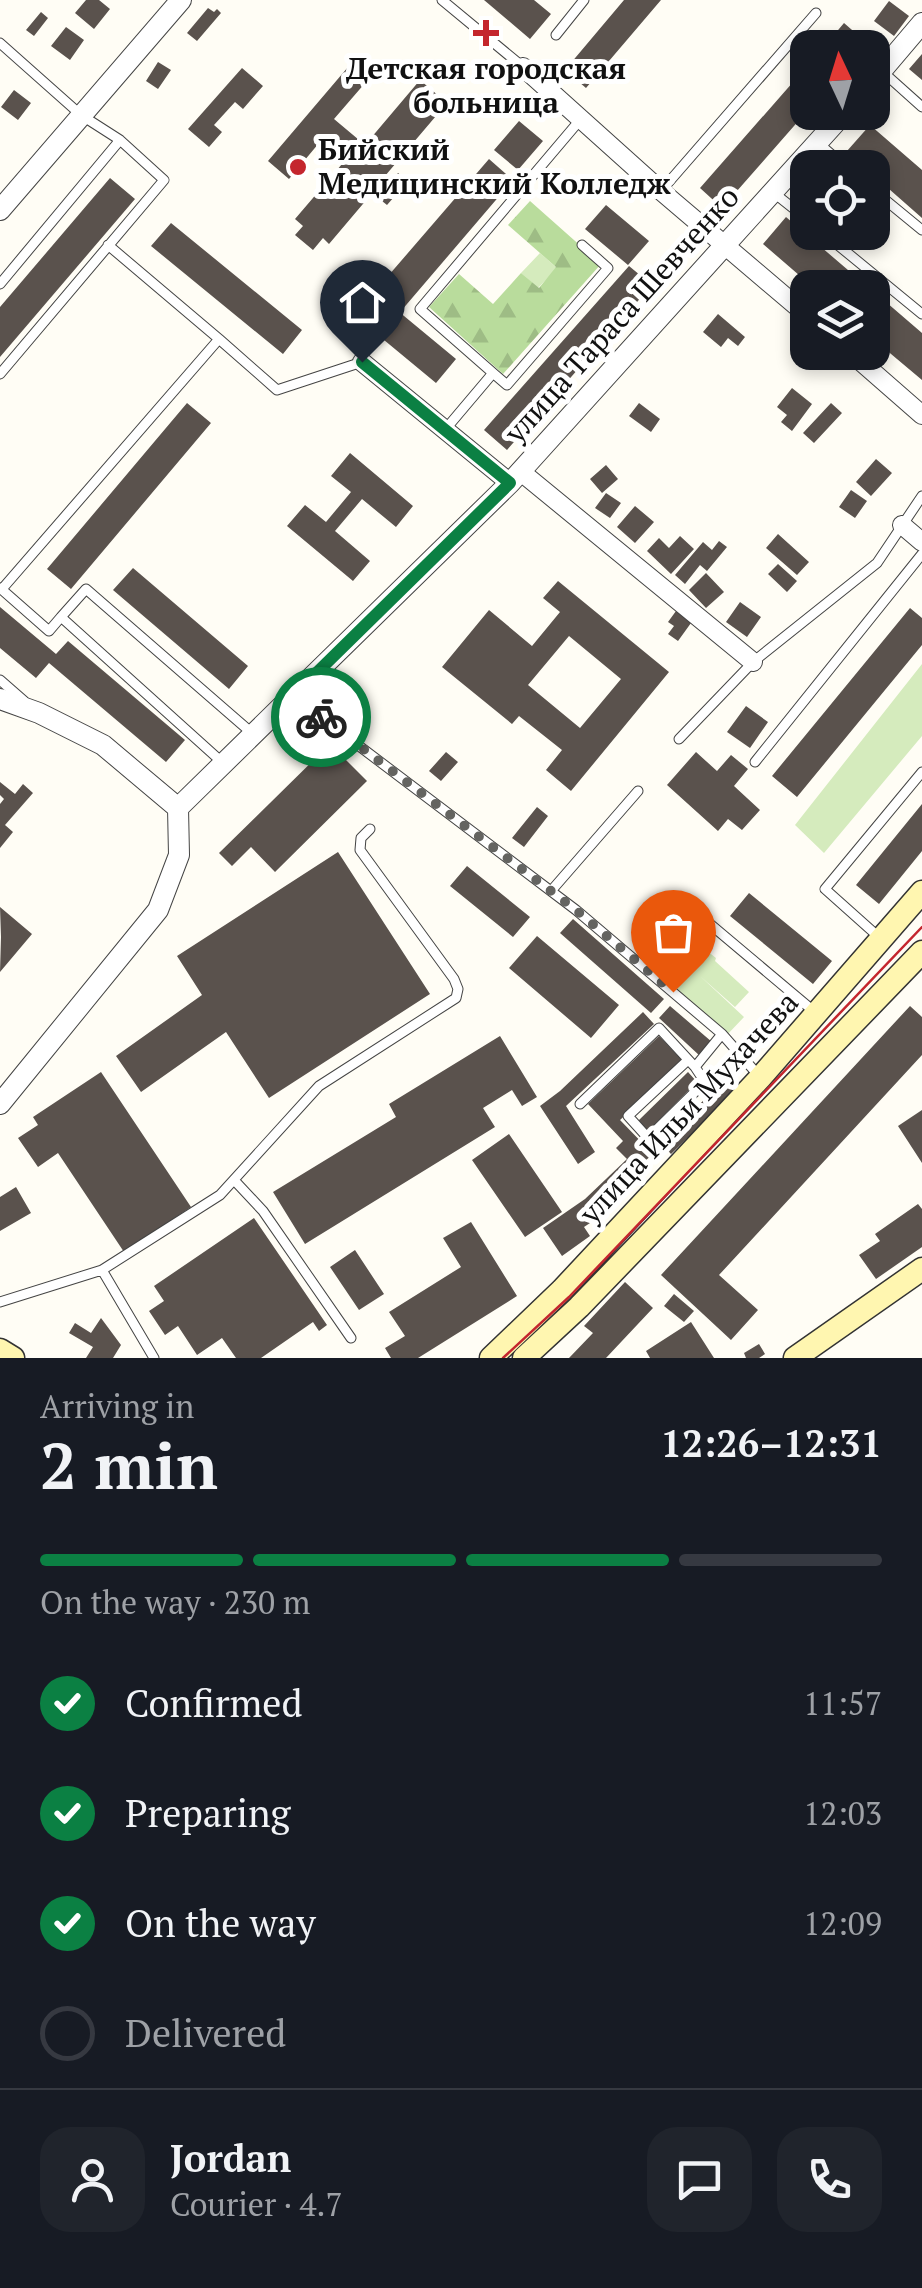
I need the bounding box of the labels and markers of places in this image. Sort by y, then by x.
marker: Детская городская больница [473,20,499,46]
place label: Детская городская больница [346,48,626,122]
place label: Бийский Медицинский Колледж [318,129,672,203]
marker: Бийский Медицинский Колледж [287,156,309,178]
pin [320,260,405,363]
pin [631,890,716,993]

